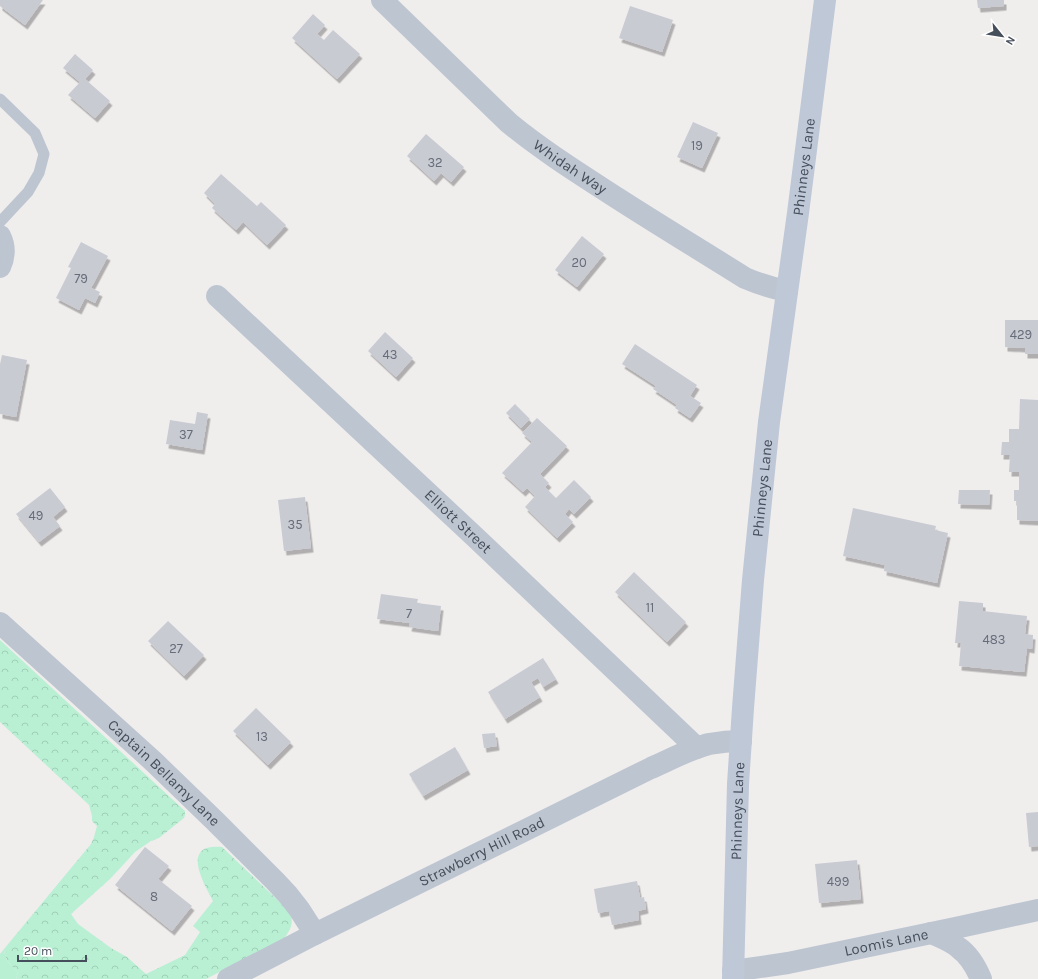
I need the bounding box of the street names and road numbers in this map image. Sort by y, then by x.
street label: Phinneys Lane [789,117,819,217]
street label: Whidah Way [530,136,610,198]
street label: Phinneys Lane [748,438,776,538]
street label: Elliott Street [421,485,496,557]
street label: Captain Bellamy Lane [104,716,224,830]
street label: Phinneys Lane [727,761,748,860]
street label: Strawberry Hill Road [416,813,548,890]
street label: Loomis Lane [843,925,930,960]

